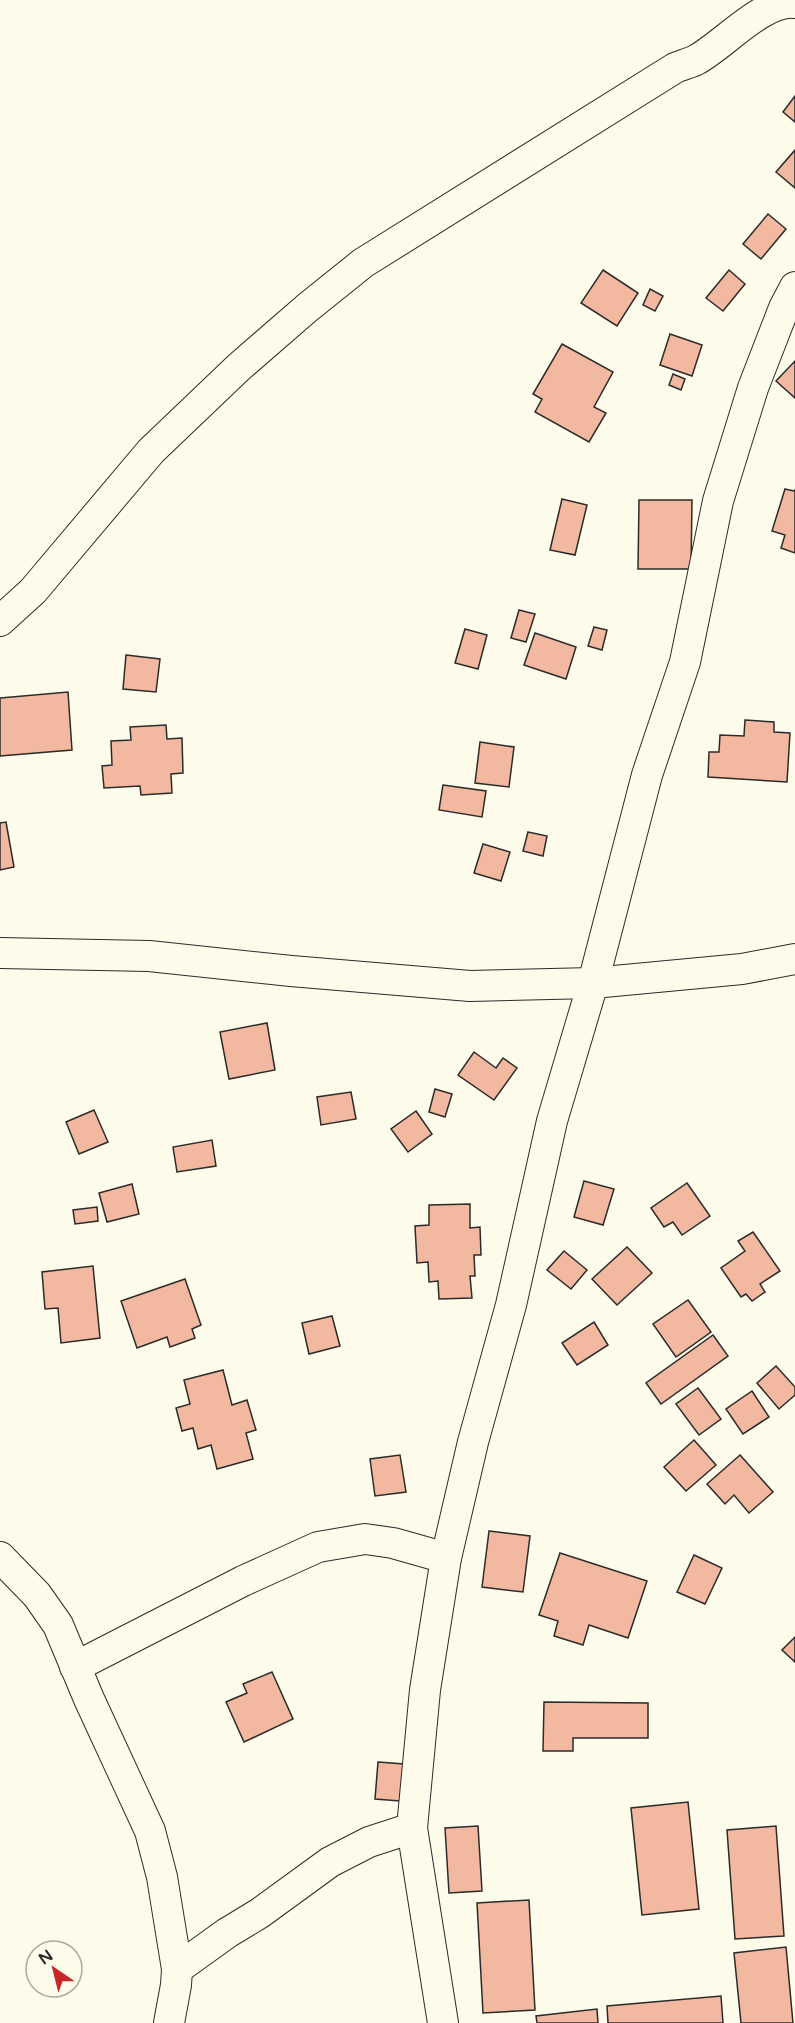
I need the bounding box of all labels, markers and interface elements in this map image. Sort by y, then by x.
north arrow [24,1939,84,1999]
text: N [35,1946,57,1969]

